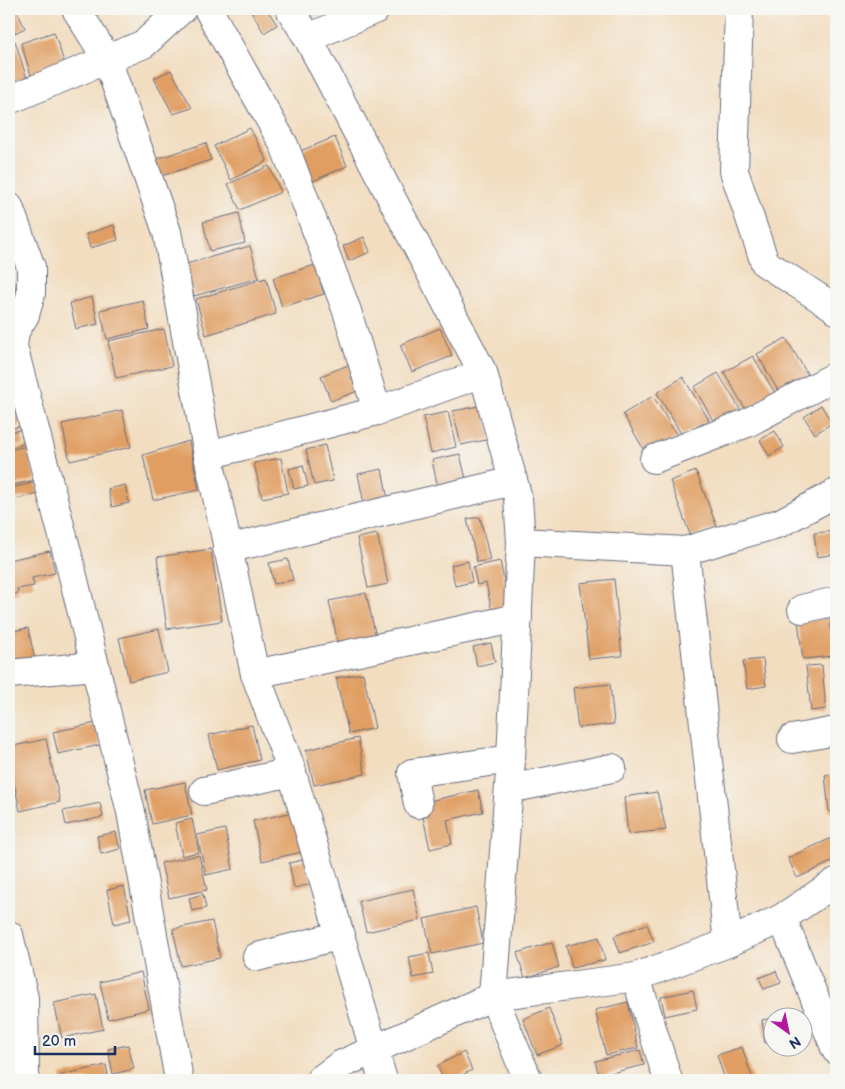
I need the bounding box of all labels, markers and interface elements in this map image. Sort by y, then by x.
north arrow [762,1006,812,1056]
scale bar [35,1024,115,1056]
text: 20 m [42,1032,76,1051]
text: N [786,1032,804,1052]

